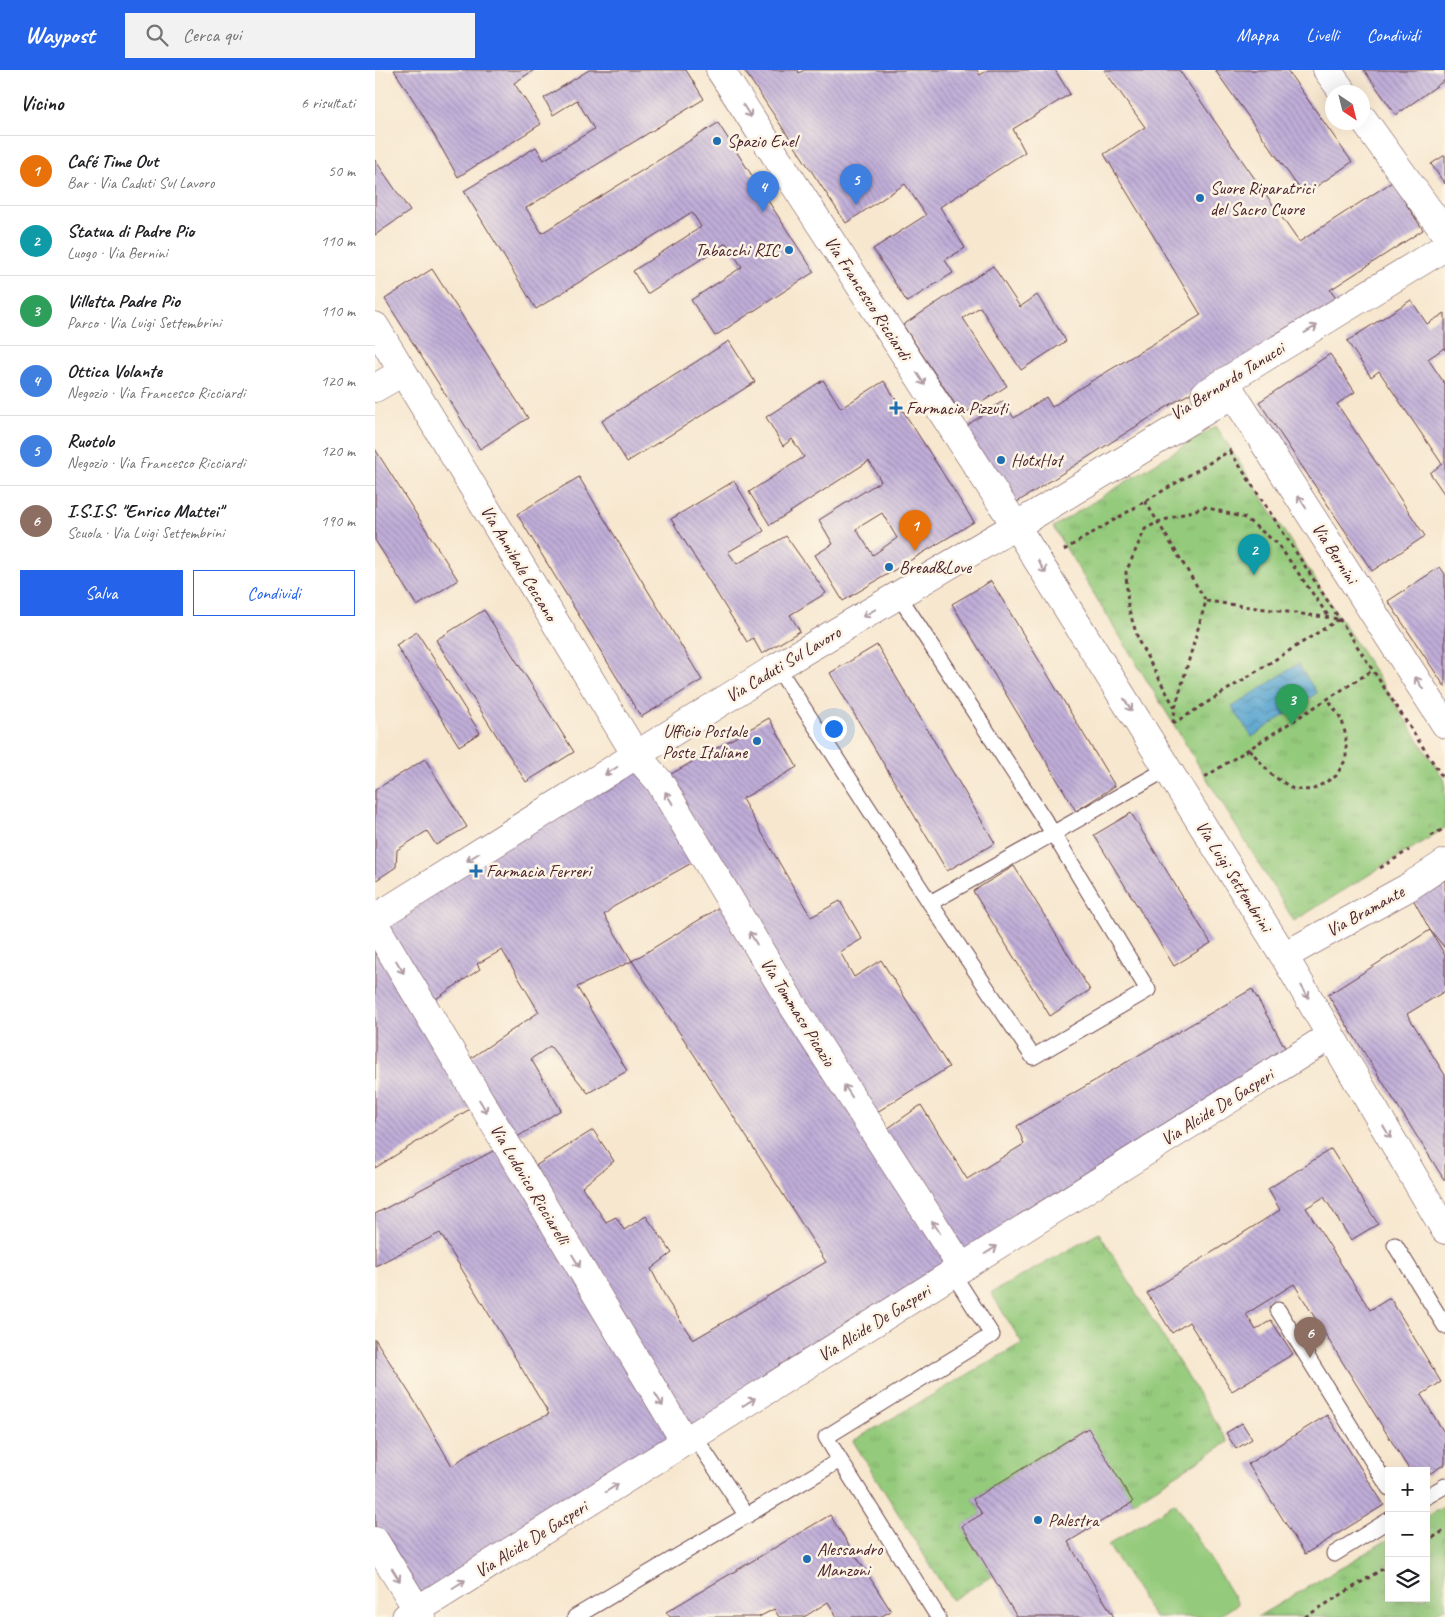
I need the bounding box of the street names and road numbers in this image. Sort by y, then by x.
street label: Via Francesco Ricciardi [820,232,918,366]
street label: Via Bernardo Tanucci [1166,336,1290,425]
street label: Via Annibale Ceccano [476,501,563,626]
street label: Via Bernini [1307,518,1364,590]
street label: Via Caduti Sul Lavoro [722,620,846,707]
street label: Via Luigi Settembrini [1191,816,1278,938]
street label: Via Bramante [1322,880,1409,941]
street label: Via Tommaso Picazio [756,954,841,1072]
street label: Via Alcide De Gasperi [1157,1062,1279,1150]
street label: Via Ludovico Ricciarelli [485,1120,576,1251]
street label: Via Alcide De Gasperi [814,1278,936,1366]
street label: Via Alcide De Gasperi [471,1494,593,1582]

